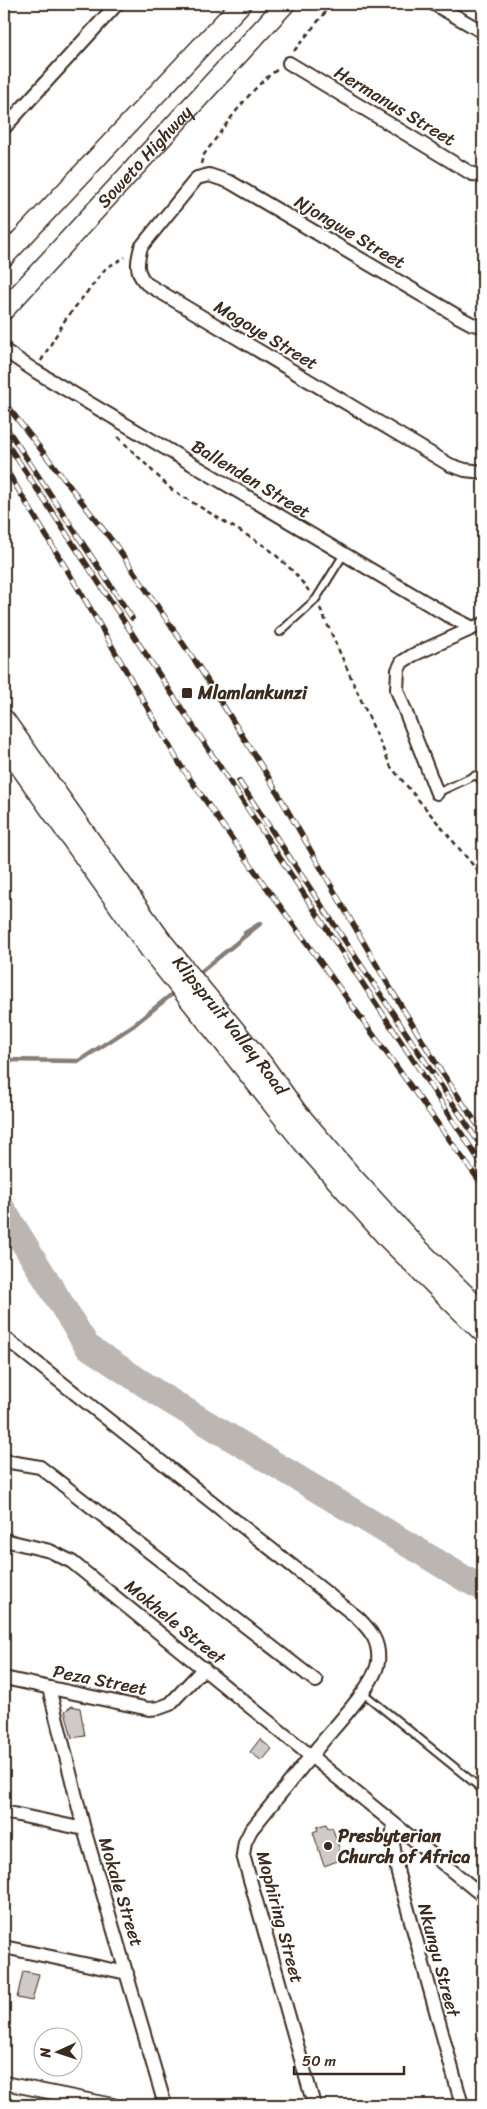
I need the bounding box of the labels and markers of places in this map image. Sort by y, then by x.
place label: Mlamlankunzi [197,677,308,709]
marker: Mlamlankunzi [180,686,194,700]
place label: Presbyterian Church of Africa [337,1820,470,1873]
marker: Presbyterian Church of Africa [322,1840,334,1852]

